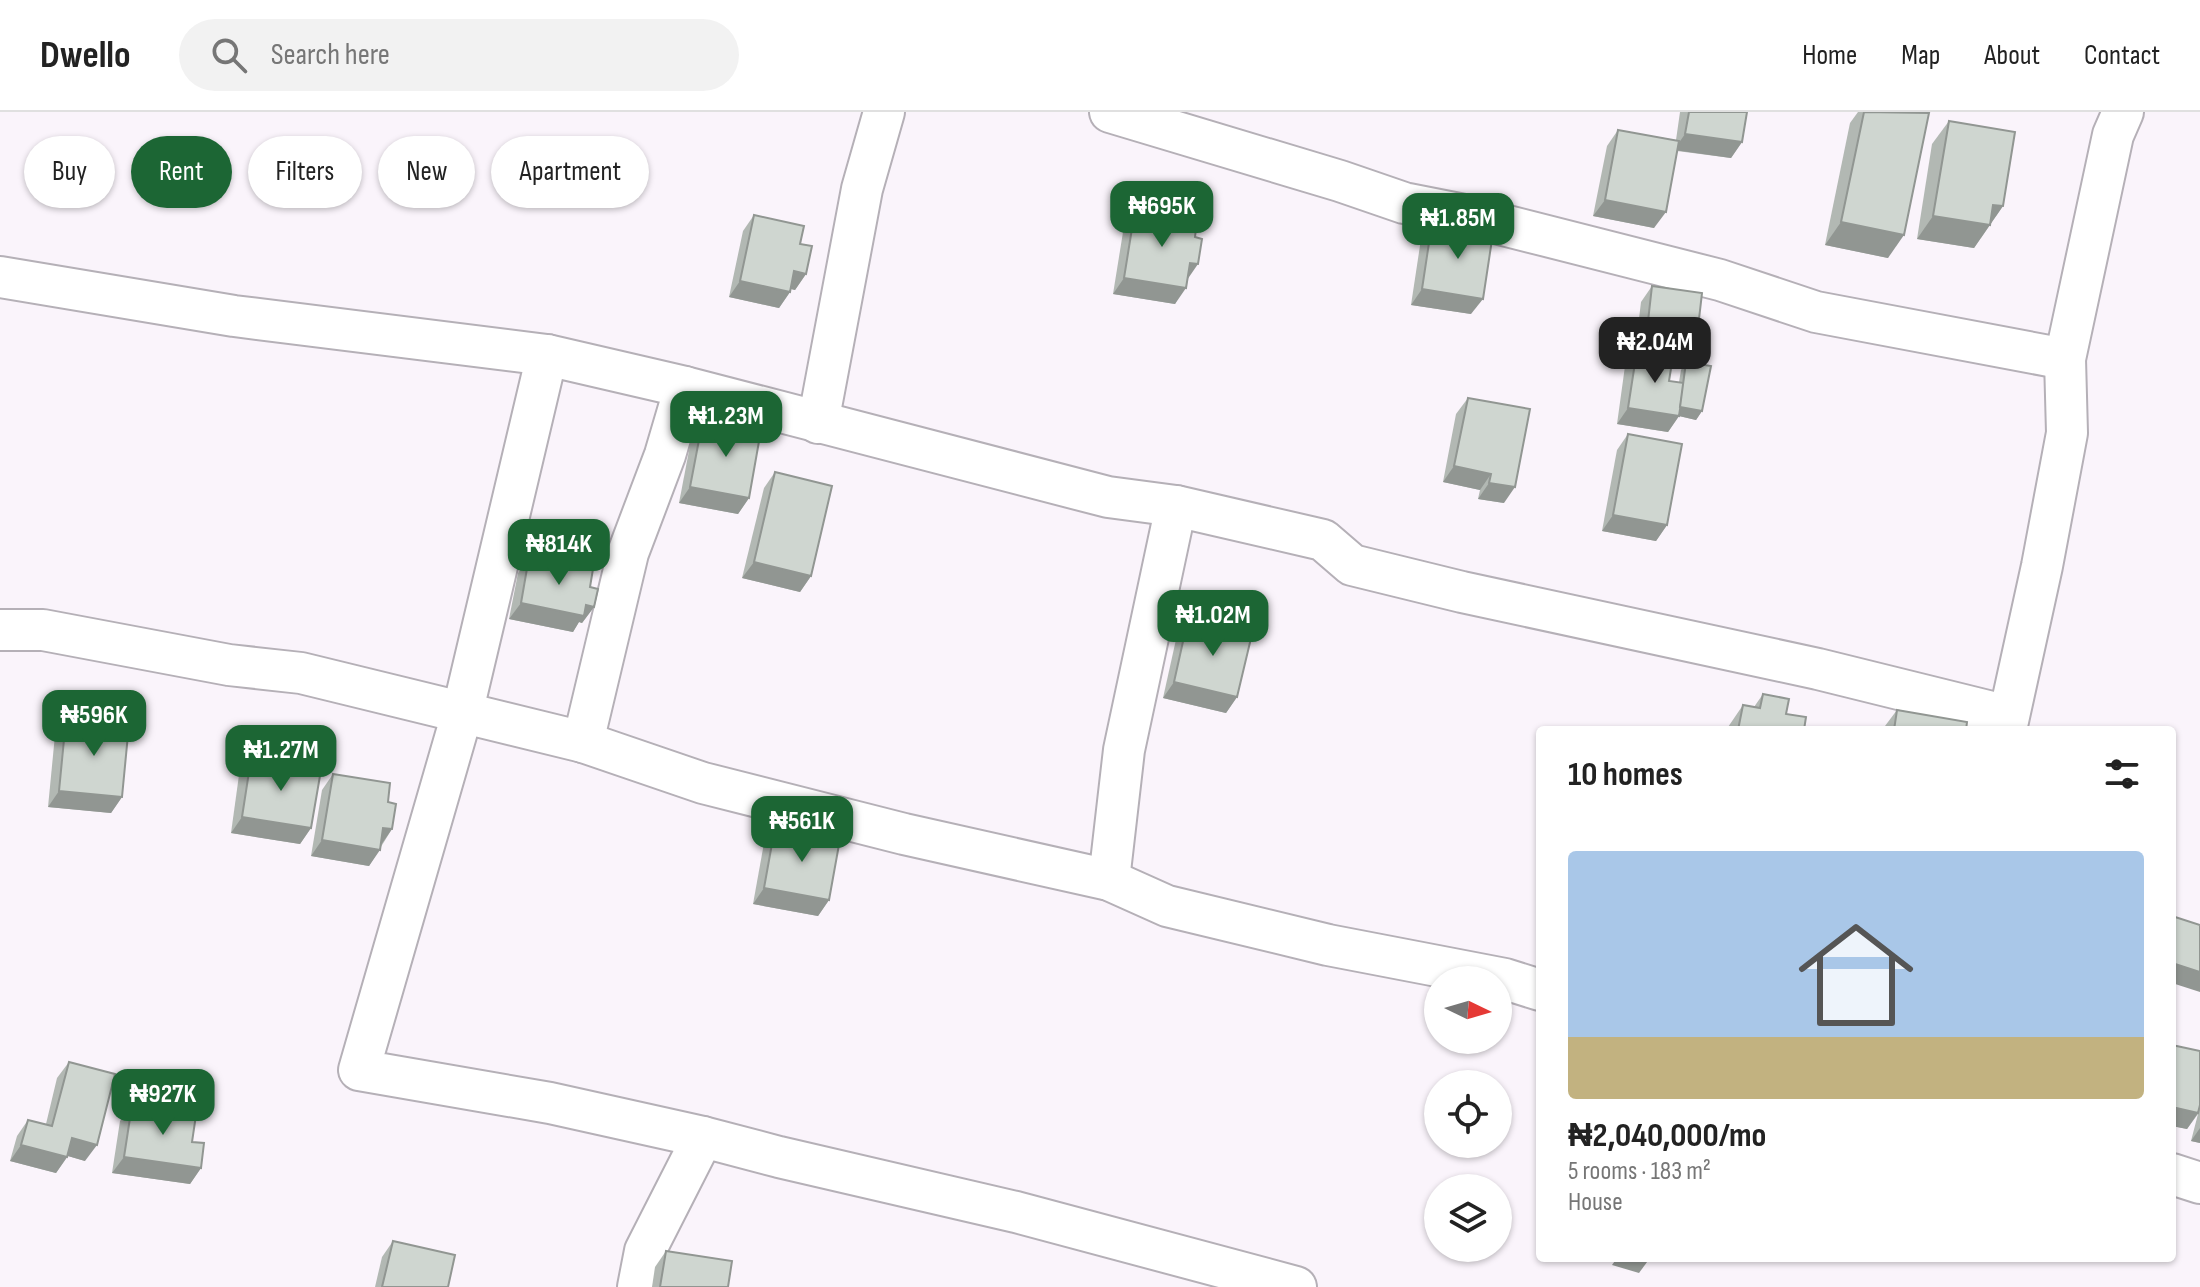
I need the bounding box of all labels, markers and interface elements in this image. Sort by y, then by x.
search box [179,19,739,91]
text: Dwello [40,33,131,78]
icon: search [207,33,251,77]
text: Search here [271,37,390,73]
text: Home [1802,39,1857,72]
text: Map [1901,39,1940,72]
text: About [1984,39,2040,72]
text: Contact [2084,39,2160,72]
chip: Buy [24,136,115,208]
chip: Rent [131,136,232,208]
chip: Filters [248,136,362,208]
chip: New [378,136,475,208]
chip: Apartment [491,136,649,208]
pin: ₦695K [1106,181,1218,249]
text: ₦695K [1128,191,1196,222]
pin: ₦1.85M [1393,193,1523,261]
text: ₦1.85M [1420,203,1496,234]
pin: ₦2.04M [1590,317,1720,385]
text: ₦2.04M [1617,327,1693,358]
pin: ₦1.23M [661,391,791,459]
text: ₦1.23M [688,401,764,432]
pin: ₦814K [503,519,615,587]
text: ₦814K [526,529,592,560]
pin: ₦1.02M [1148,590,1278,658]
text: ₦1.02M [1175,600,1251,631]
pin: ₦596K [38,690,150,758]
text: ₦596K [60,700,128,731]
pin: ₦1.27M [216,725,346,793]
text: ₦1.27M [243,735,319,766]
icon: filters [2100,752,2144,796]
text: 10 homes [1568,754,1683,795]
pin: ₦561K [746,796,858,864]
text: ₦561K [769,806,835,837]
icon: home [1784,903,1928,1047]
north arrow [1424,966,1512,1054]
map controls [1424,966,1512,1262]
pin: ₦927K [107,1069,219,1137]
button: locate [1424,1070,1512,1158]
text: ₦927K [130,1079,196,1110]
text: ₦2,040,000/mo [1568,1115,1766,1156]
text: 5 rooms · 183 m² [1568,1156,1711,1187]
button: layers [1424,1174,1512,1262]
text: House [1568,1187,1623,1218]

